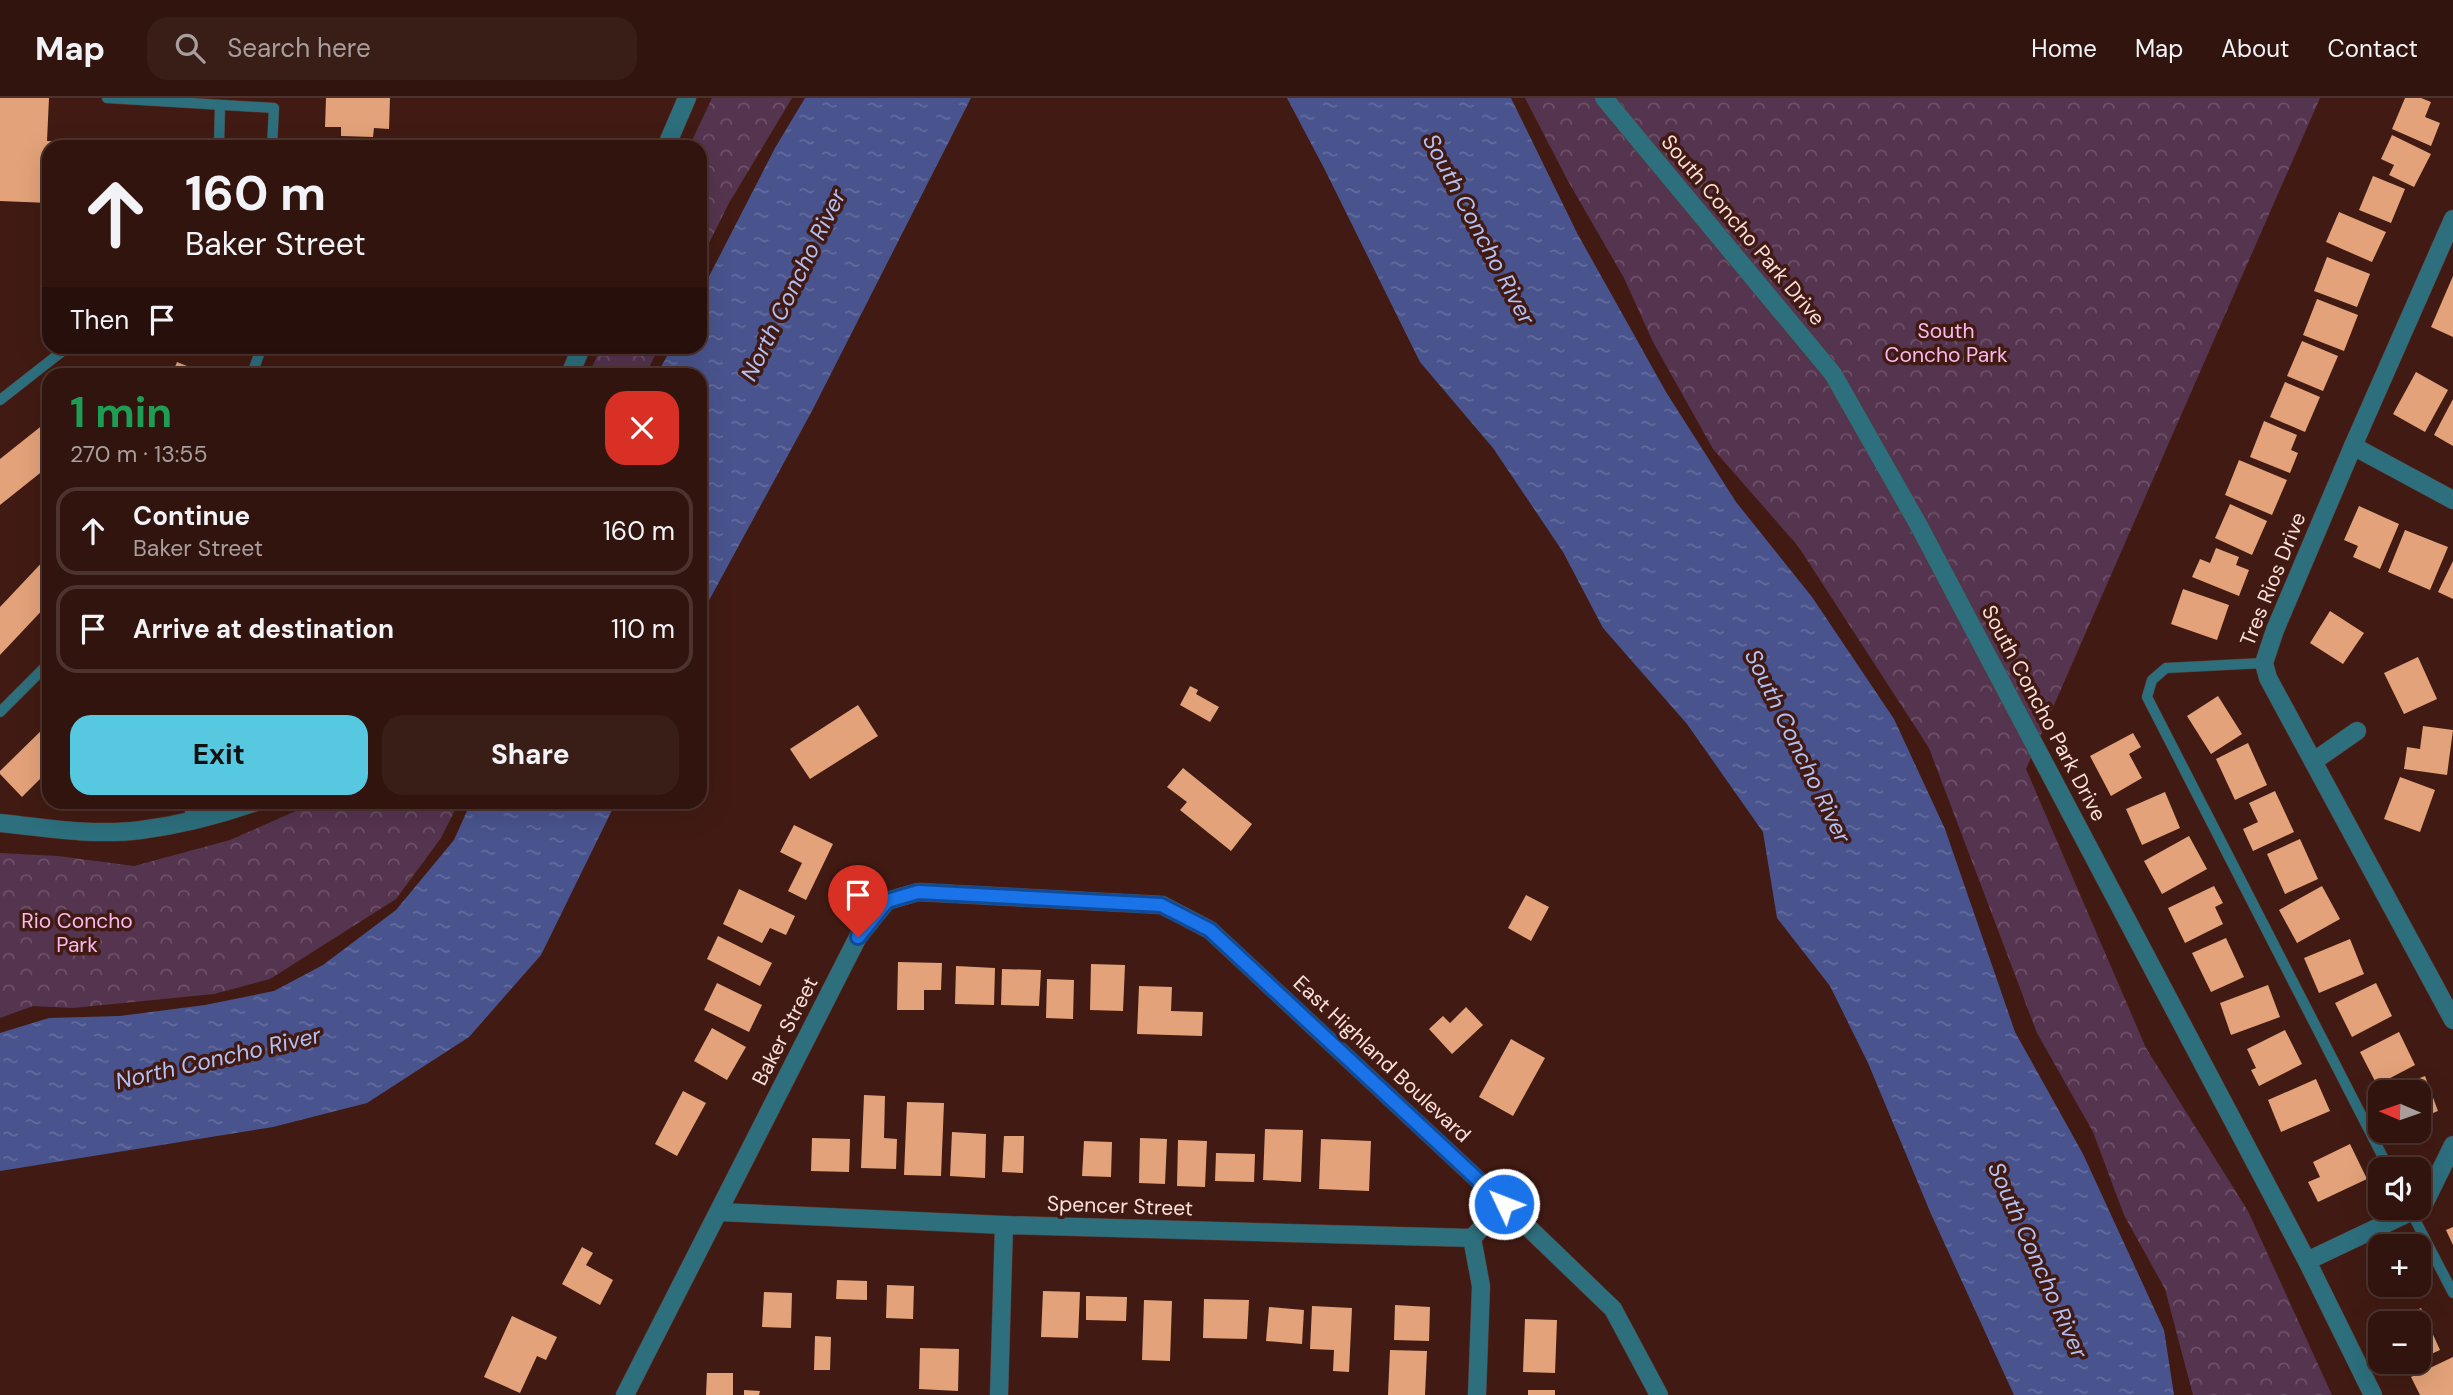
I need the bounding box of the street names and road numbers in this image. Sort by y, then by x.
street label: South Concho Park Drive [1655,129,1831,331]
street label: Tres Rios Drive [2233,508,2313,650]
street label: South Concho Park Drive [1975,600,2113,826]
street label: East Highland Boulevard [1287,969,1477,1149]
street label: Baker Street [746,972,824,1090]
street label: Spencer Street [1046,1189,1194,1223]

